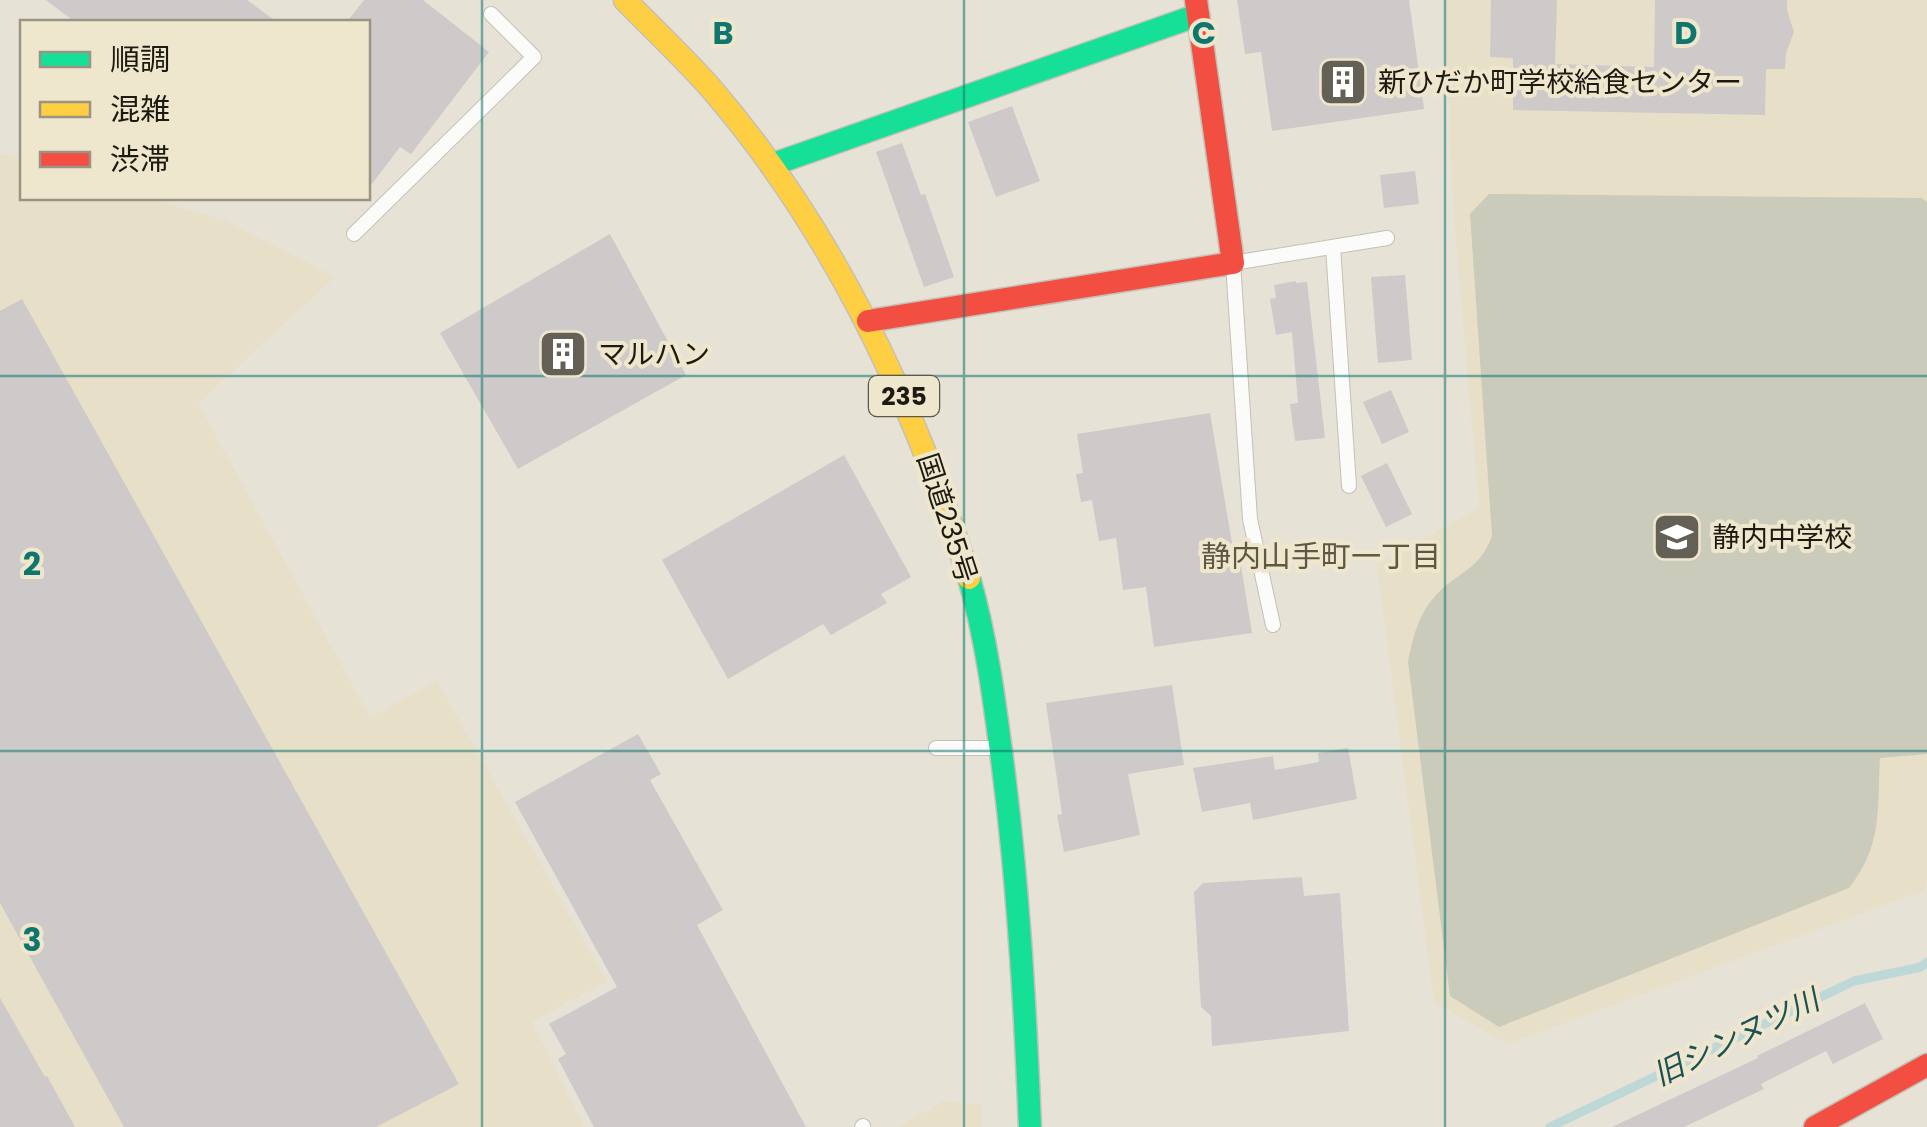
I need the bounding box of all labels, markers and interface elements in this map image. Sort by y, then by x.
text: B [712,10,734,55]
text: C [1192,10,1216,55]
text: D [1674,10,1698,55]
legend [20,20,370,200]
text: 順調 [110,38,170,81]
building icon: 新ひだか町学校給食センター [1317,56,1369,108]
place label: 新ひだか町学校給食センター [1378,63,1742,102]
text: 混雑 [110,88,170,131]
text: 渋滞 [110,138,170,181]
building icon: マルハン [537,328,589,380]
place label: マルハン [598,335,710,374]
road number: 235 [869,376,939,416]
street label: 国道235号 [908,448,986,588]
school or university icon: 静内中学校 [1651,511,1703,563]
place label: 静内中学校 [1712,518,1852,557]
district label: 静内山手町一丁目 [1201,535,1441,578]
text: 2 [23,541,41,586]
text: 3 [22,917,42,962]
water label: 旧シンヌツ川 [1646,977,1829,1096]

